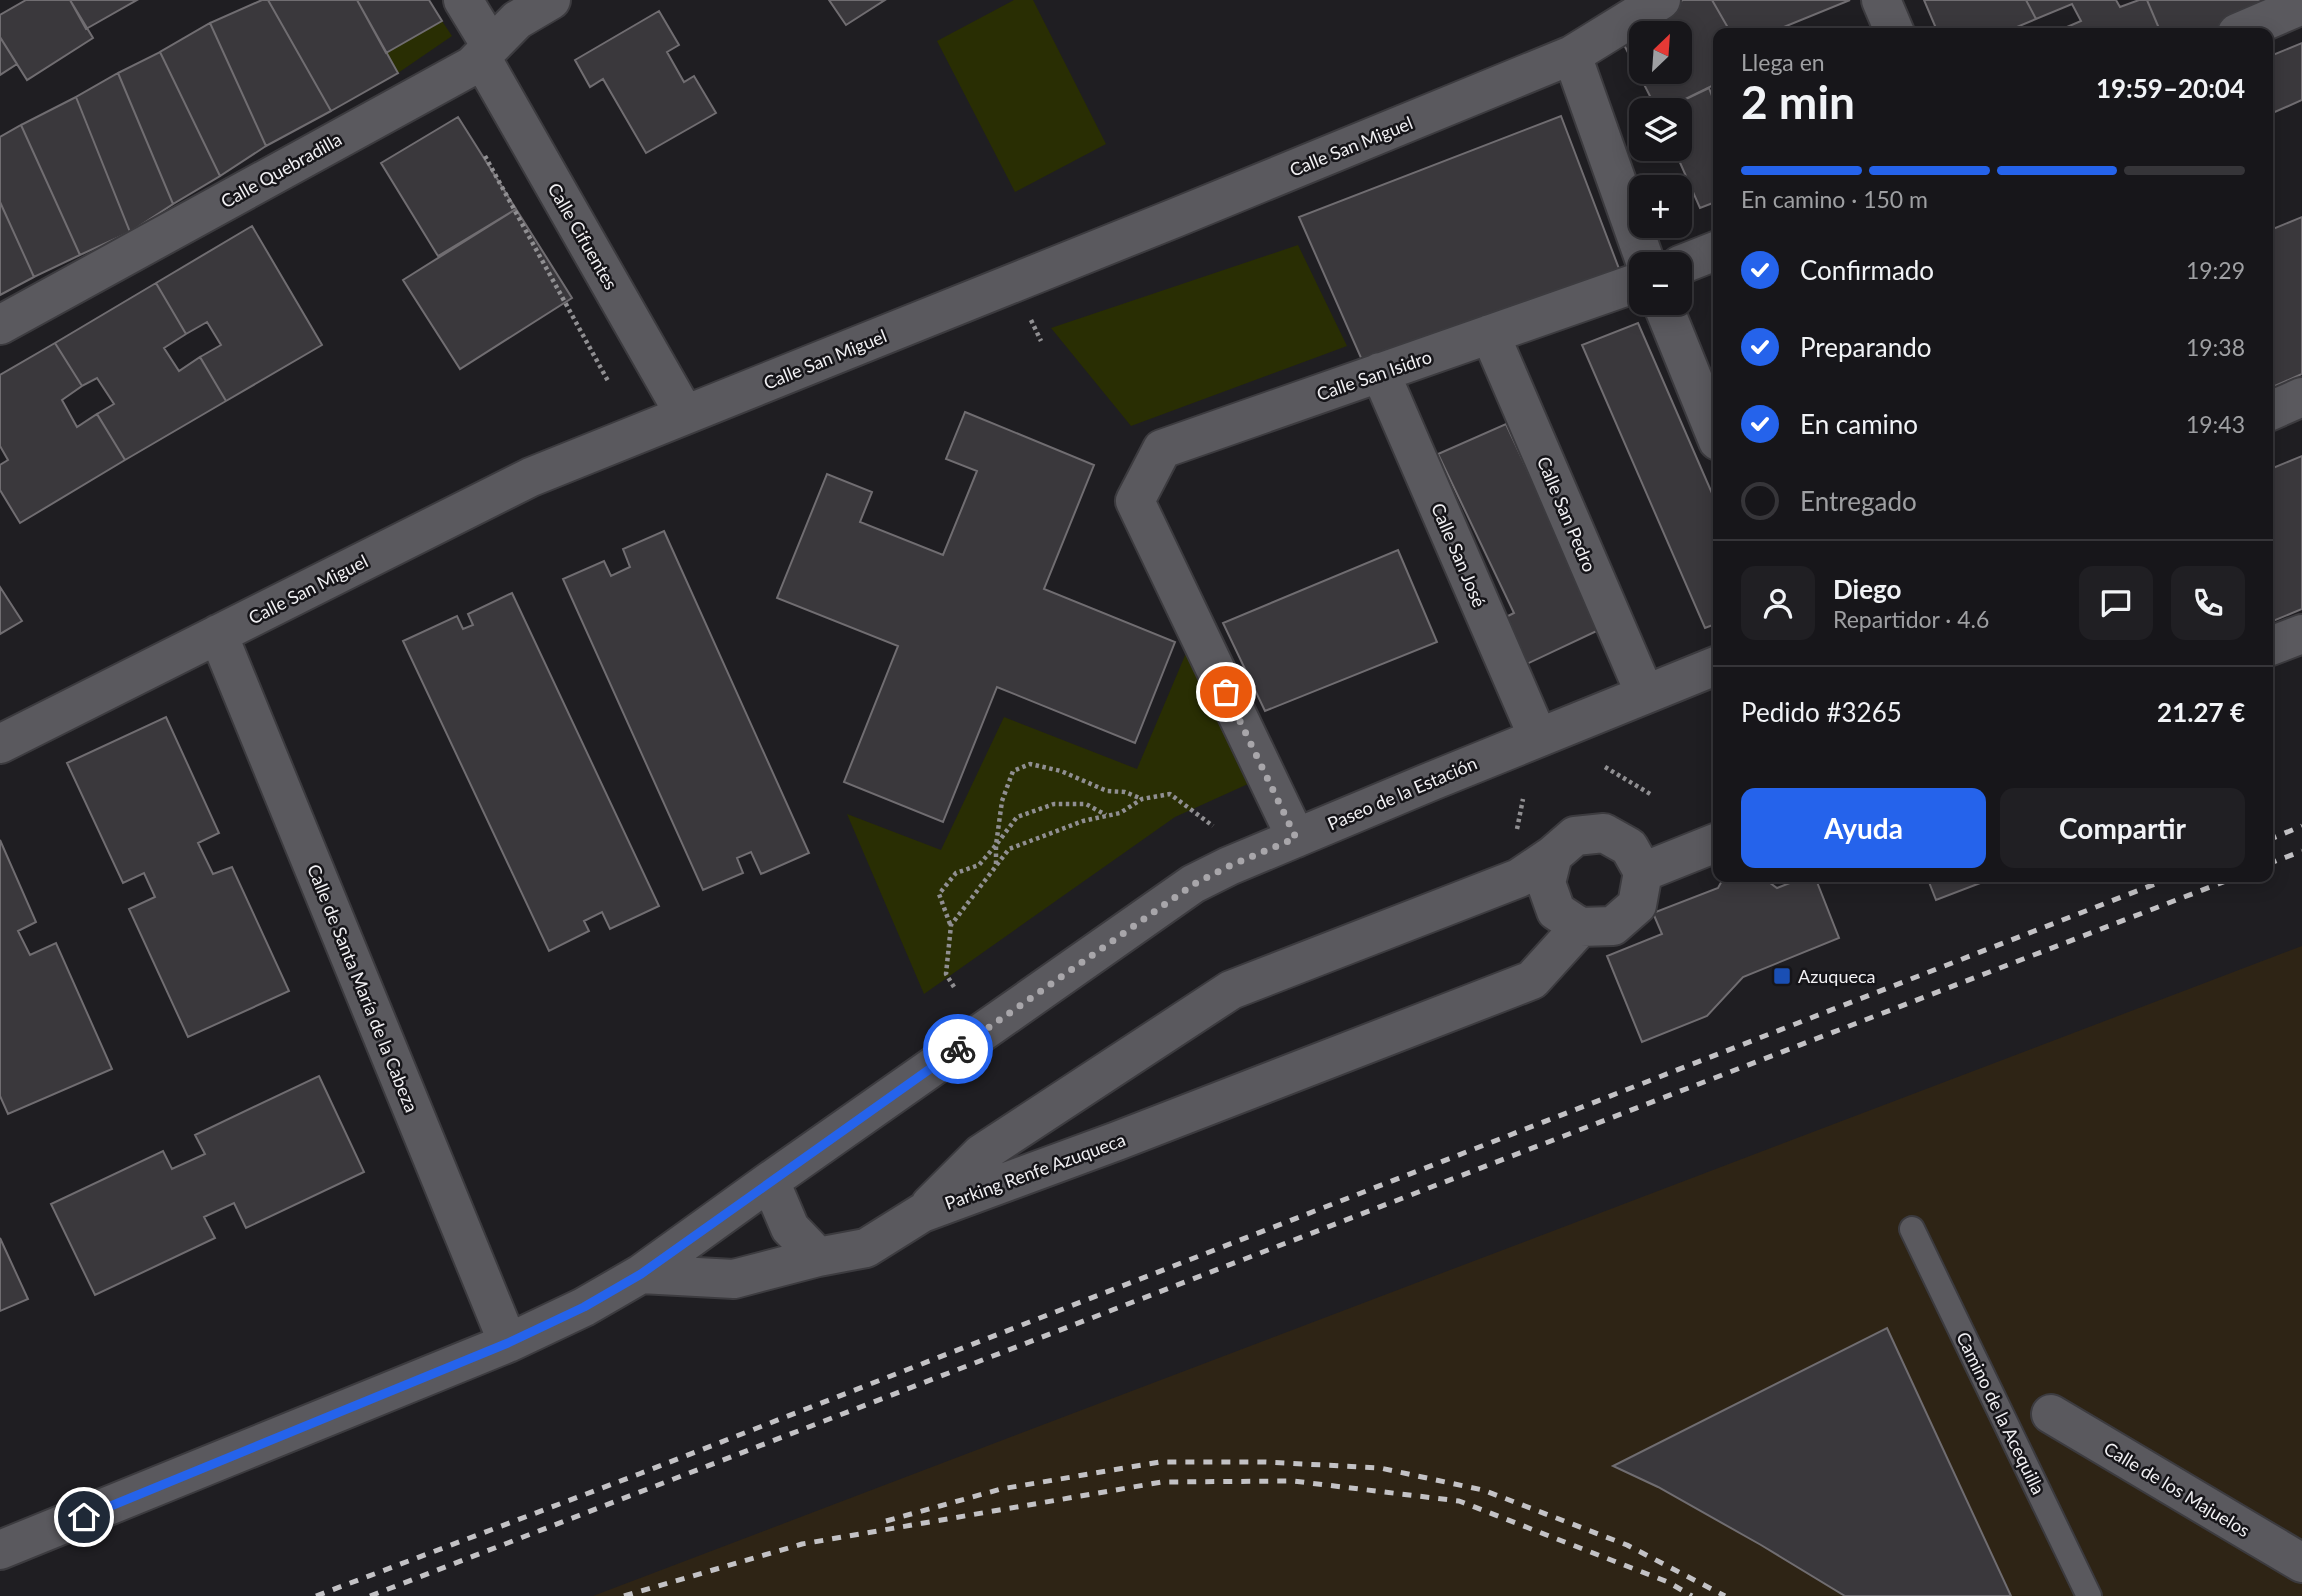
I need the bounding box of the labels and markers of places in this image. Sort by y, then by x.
pin [1196,662,1256,722]
place label: Azuqueca [1798,965,1876,987]
marker: Azuqueca [1772,966,1792,986]
pin [54,1487,114,1547]

